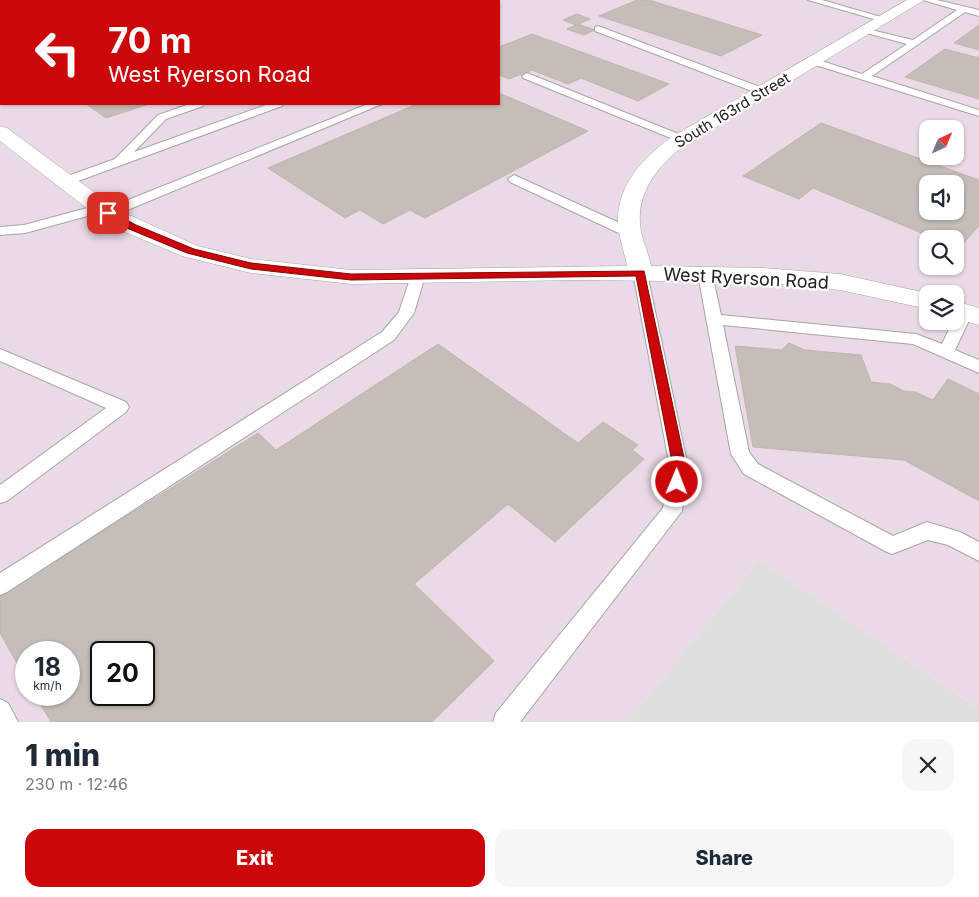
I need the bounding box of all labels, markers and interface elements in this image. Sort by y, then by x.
text: 70 m [108,19,192,61]
icon: left [25,20,90,85]
text: West Ryerson Road [108,61,311,87]
street label: South 163rd Street [671,68,793,152]
north arrow [919,120,964,165]
map controls [919,120,964,330]
button: sound [919,175,964,220]
pin [87,192,129,234]
icon: arrive [94,199,122,227]
button: search [919,230,964,275]
street label: West Ryerson Road [663,263,829,293]
button: layers [919,285,964,330]
position arrow [650,455,702,507]
speed limit sign: 20 [90,641,155,706]
text: 18 [34,652,61,682]
text: km/h [33,678,62,693]
text: 1 min [25,737,100,773]
button: close [902,739,954,791]
text: 230 m · 12:46 [25,774,128,794]
button: Exit [25,829,485,887]
button: Share [495,829,954,887]

